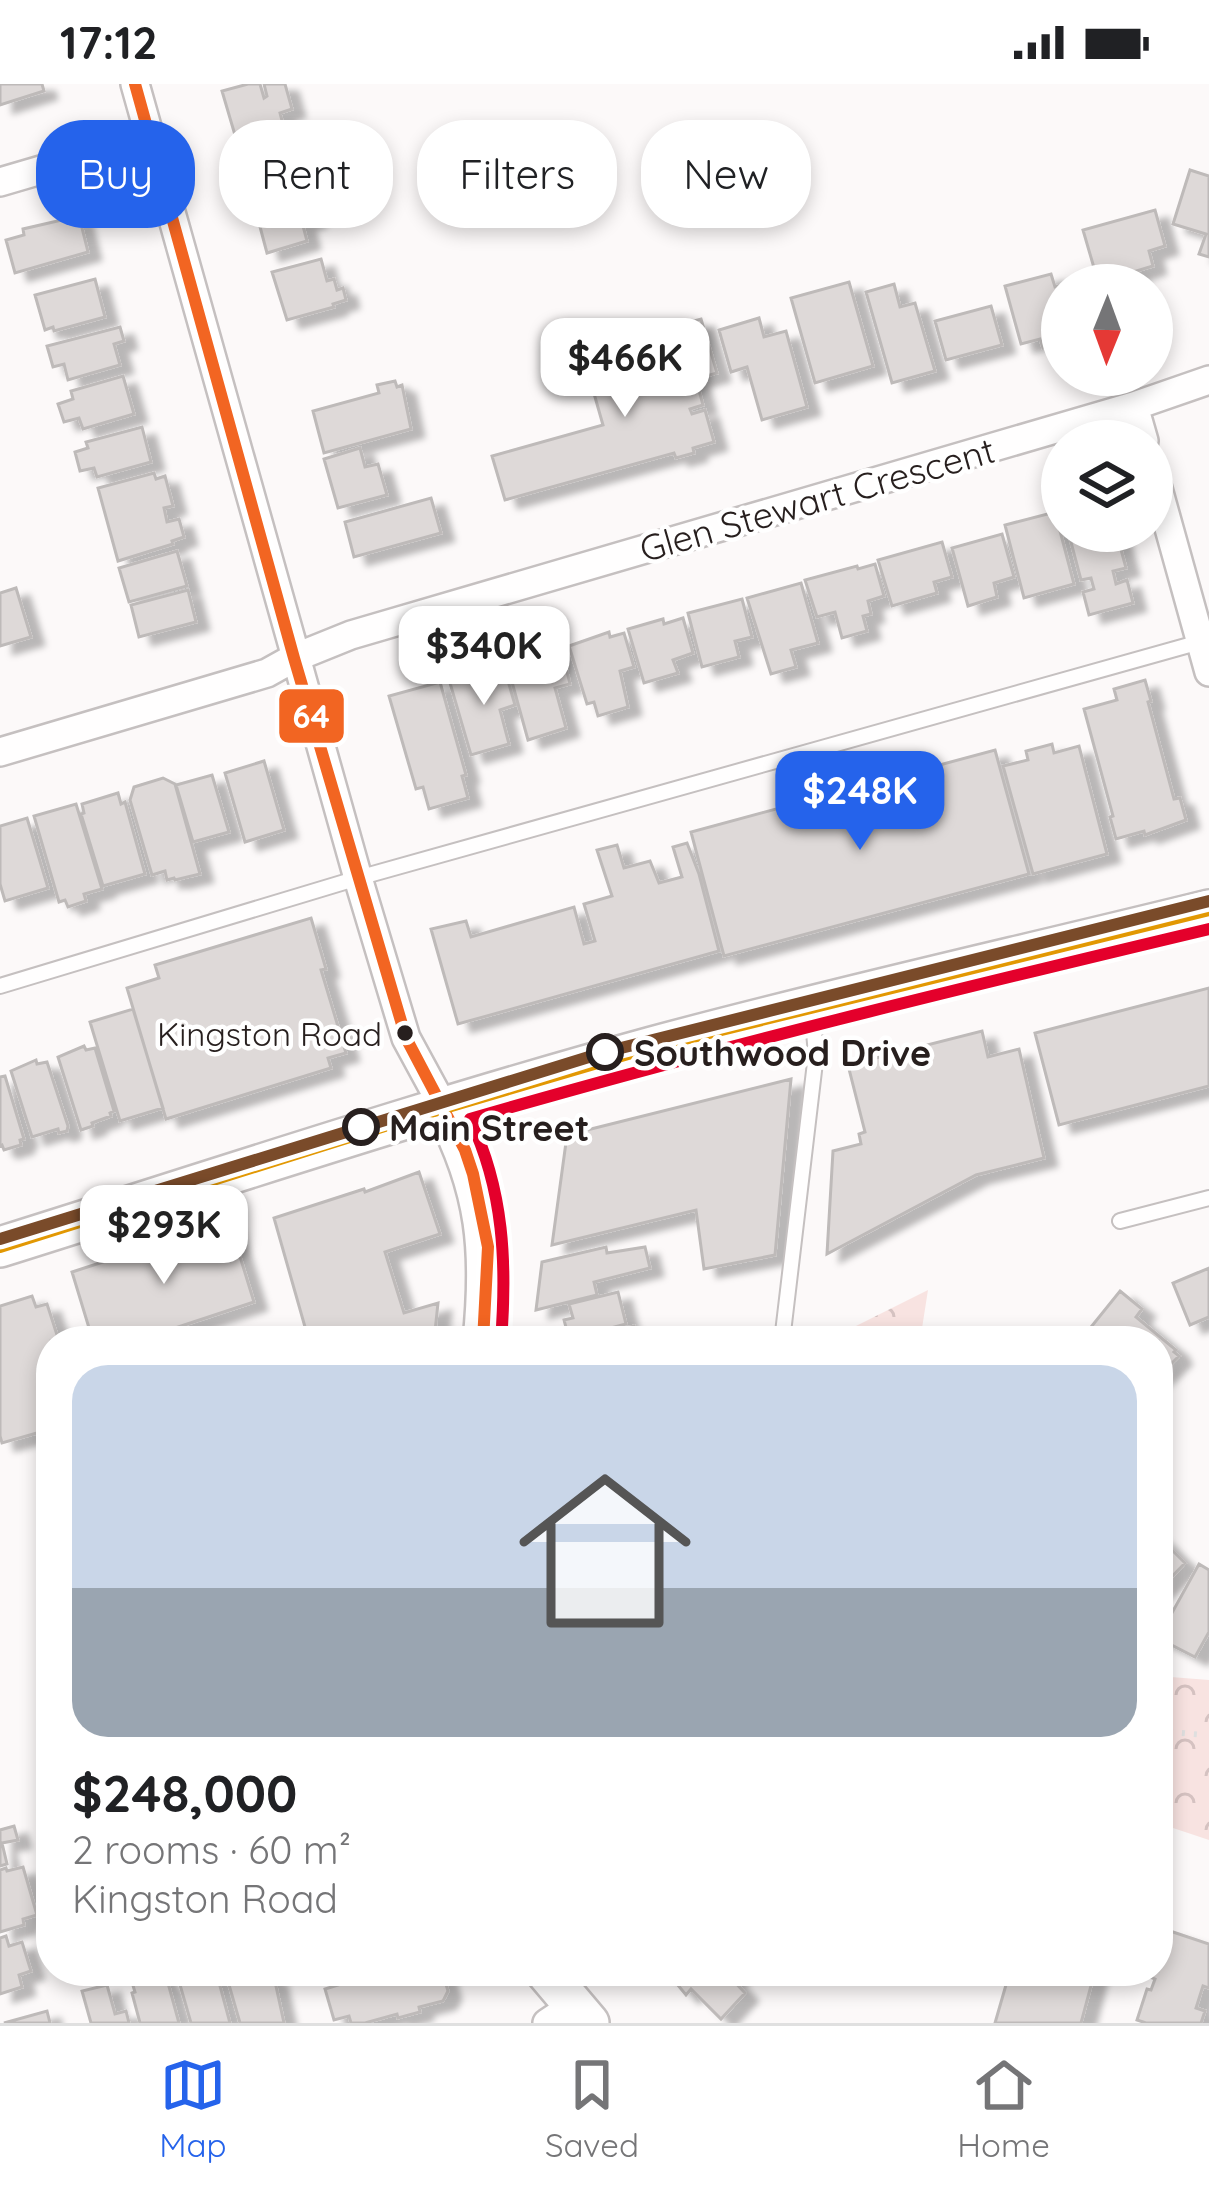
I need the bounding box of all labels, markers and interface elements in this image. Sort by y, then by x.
text: 17:12 [60,14,158,70]
chip: Buy [36,120,195,228]
chip: Rent [219,120,393,228]
chip: Filters [417,120,617,228]
chip: New [641,120,811,228]
north arrow [1041,264,1173,396]
map controls [1041,264,1173,552]
pin: $466K [541,318,709,420]
text: $466K [568,332,682,381]
button: layers [1041,420,1173,552]
street label: Glen Stewart Crescent [634,427,1000,571]
pin: $340K [400,606,568,708]
text: $340K [426,620,542,669]
line badge: 64 [277,687,346,745]
text: 64 [292,695,330,736]
pin: $248K [776,751,944,853]
text: $248K [802,765,918,814]
place label: Kingston Road [157,1013,382,1054]
marker: Kingston Road [394,1022,416,1044]
place label: Southwood Drive [634,1030,931,1075]
marker: Southwood Drive [588,1035,622,1069]
place label: Main Street [389,1105,589,1150]
marker: Main Street [344,1110,378,1144]
pin: $293K [80,1185,248,1287]
text: $293K [107,1199,221,1248]
icon: home [497,1443,713,1659]
text: $248,000 [72,1761,297,1825]
text: 2 rooms · 60 m² [72,1825,351,1874]
text: Kingston Road [72,1874,338,1923]
tab: Map [159,2052,226,2165]
tab: Saved [545,2052,639,2165]
tab: Home [957,2052,1050,2165]

